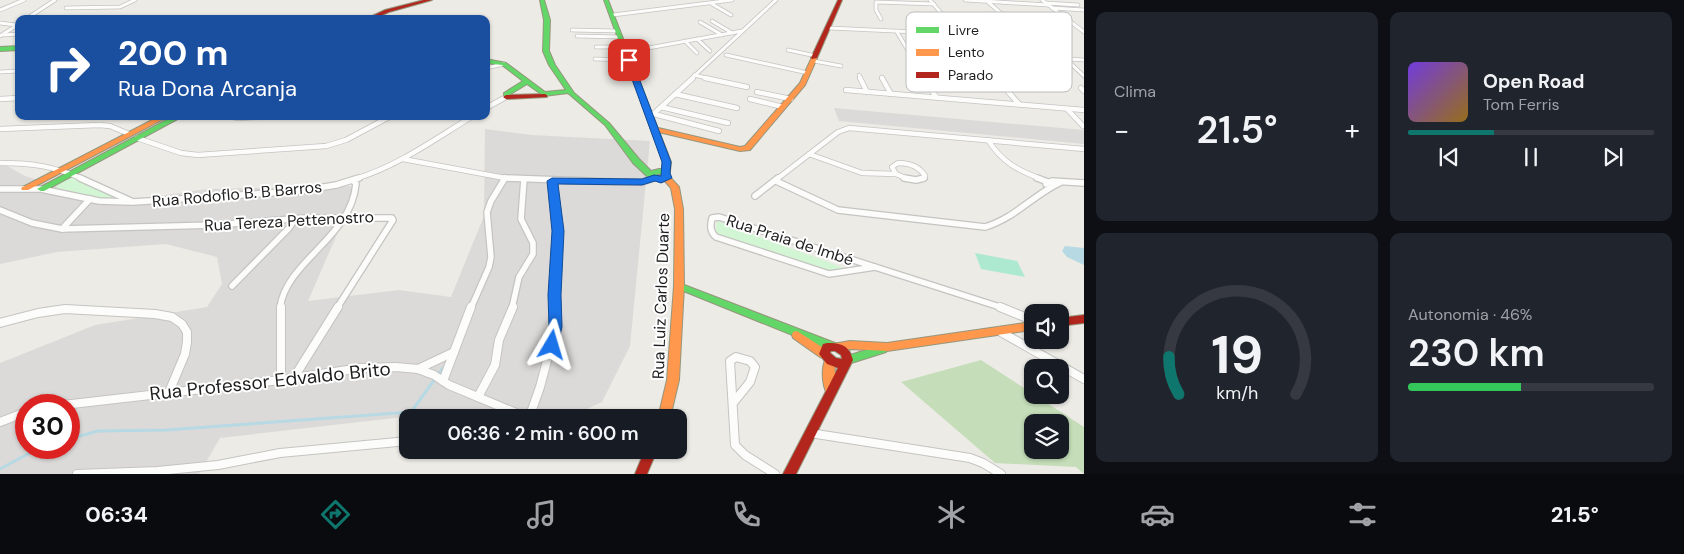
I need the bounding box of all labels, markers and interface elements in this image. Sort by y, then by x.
legend [906,12,1072,92]
text: Livre [948,21,979,39]
text: 200 m [118,30,229,76]
icon: right [35,35,100,100]
pin [608,39,650,81]
text: Lento [948,43,985,61]
icon: arrive [615,46,643,74]
text: Parado [948,66,993,84]
text: Open Road [1483,69,1585,94]
text: Rua Dona Arcanja [118,74,297,103]
text: Clima [1114,81,1156,102]
text: Tom Ferris [1483,94,1560,115]
text: 21.5° [1196,105,1278,155]
text: − [1114,112,1129,149]
text: + [1345,112,1360,149]
icon: previous [1435,143,1463,171]
icon: pause [1517,143,1545,171]
icon: next [1599,143,1627,171]
street label: Rua Rodoflo B. B Barros [151,176,323,212]
street label: Rua Tereza Pettenostro [204,206,374,236]
street label: Rua Praia de Imbé [724,209,856,271]
street label: Rua Luiz Carlos Duarte [648,213,674,379]
map controls [1024,304,1069,459]
button: sound [1024,304,1069,349]
text: Autonomia · 46% [1408,304,1532,325]
position arrow [525,318,577,370]
text: 19 [1211,321,1263,389]
text: 230 km [1408,328,1545,378]
street label: Rua Professor Edvaldo Brito [148,356,392,406]
button: search [1024,359,1069,404]
text: km/h [1216,381,1258,405]
speed limit sign: 30 [15,394,80,459]
button: layers [1024,414,1069,459]
text: 06:36 · 2 min · 600 m [447,421,639,446]
icon: directions [318,497,353,532]
icon: music [524,497,559,532]
icon: phone [729,497,764,532]
icon: climate [934,497,969,532]
icon: car [1140,497,1175,532]
icon: filters [1345,497,1380,532]
text: 06:34 [85,500,148,529]
text: 21.5° [1551,500,1599,529]

